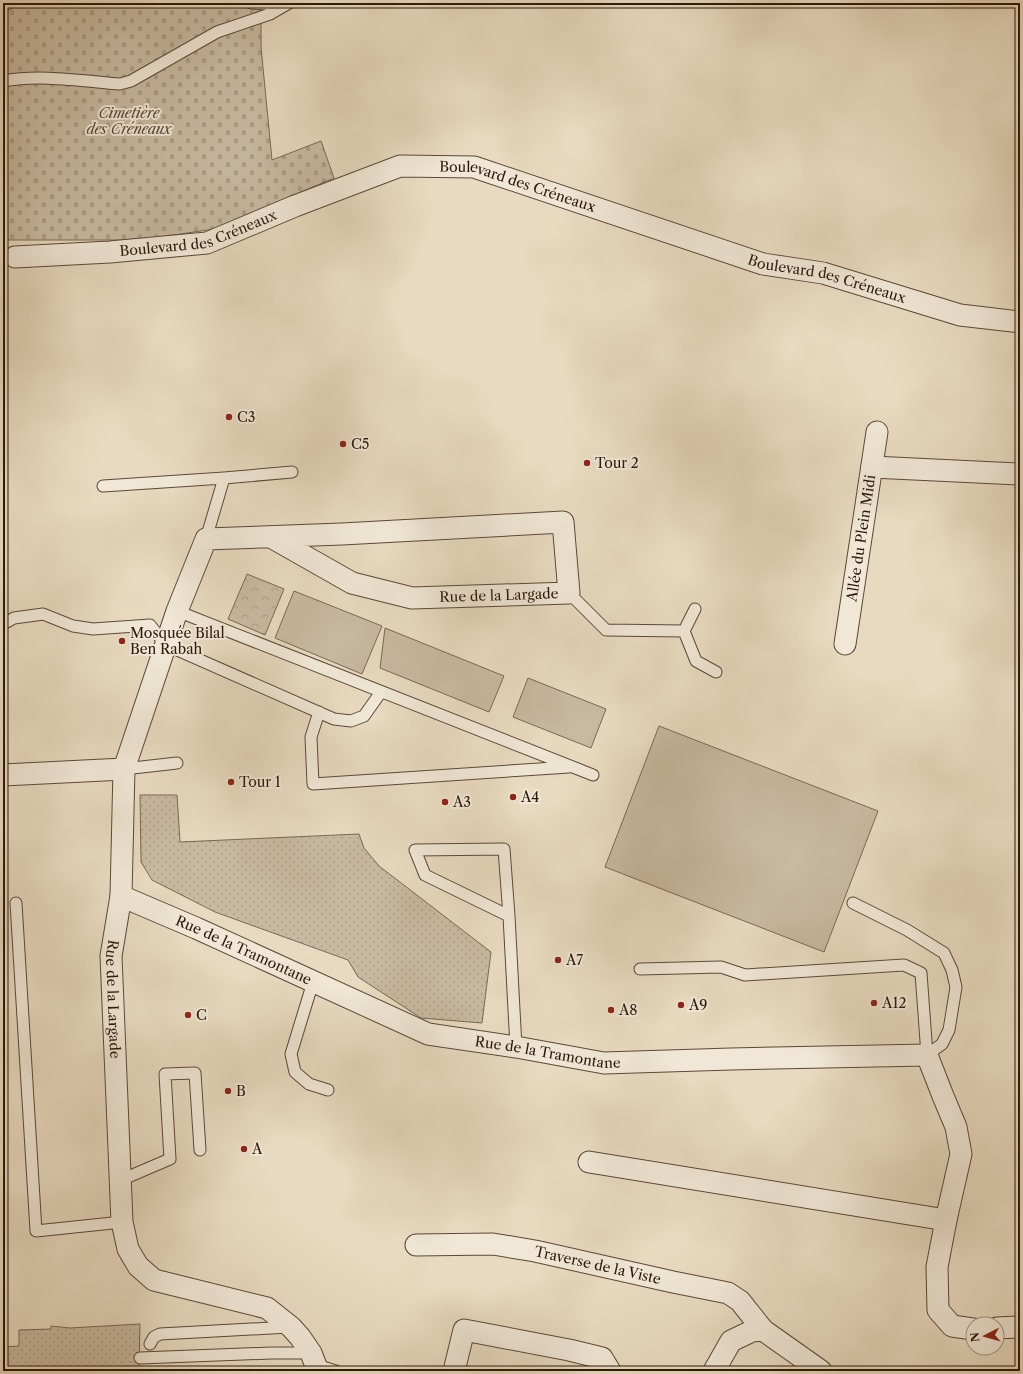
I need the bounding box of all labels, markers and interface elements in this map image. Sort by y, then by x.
park label: Cimetière des Créneaux [87,104,172,138]
street label: Boulevard des Créneaux [439,157,599,217]
street label: Boulevard des Créneaux [119,205,280,260]
street label: Boulevard des Créneaux [745,251,909,307]
place label: C3 [237,408,256,426]
marker: C3 [224,412,234,422]
place label: C5 [351,435,369,453]
marker: C5 [338,439,348,449]
place label: Tour 2 [595,454,639,472]
marker: Tour 2 [582,458,592,468]
street label: Allée du Plein Midi [842,473,879,604]
street label: Rue de la Largade [439,584,559,606]
place label: Mosquée Bilal Ben Rabah [130,624,225,658]
marker: Mosquée Bilal Ben Rabah [117,636,127,646]
place label: Tour 1 [239,773,281,791]
marker: Tour 1 [226,777,236,787]
place label: A4 [520,788,539,806]
marker: A4 [508,792,518,802]
place label: A3 [452,793,471,811]
marker: A3 [440,797,450,807]
street label: Rue de la Tramontane [173,911,315,989]
street label: Rue de la Largade [102,938,124,1059]
place label: A7 [565,951,583,969]
marker: A7 [553,955,563,965]
place label: A12 [881,994,906,1012]
place label: A9 [688,996,707,1014]
marker: A12 [869,998,879,1008]
marker: A9 [676,1000,686,1010]
place label: A8 [618,1001,638,1019]
marker: A8 [606,1005,616,1015]
place label: C [196,1006,207,1024]
marker: C [183,1010,193,1020]
street label: Rue de la Tramontane [474,1032,621,1072]
place label: B [236,1082,246,1100]
marker: B [223,1086,233,1096]
place label: A [251,1140,263,1158]
marker: A [239,1144,249,1154]
street label: Traverse de la Viste [533,1242,663,1288]
north arrow [965,1316,1005,1356]
text: N [968,1331,983,1343]

